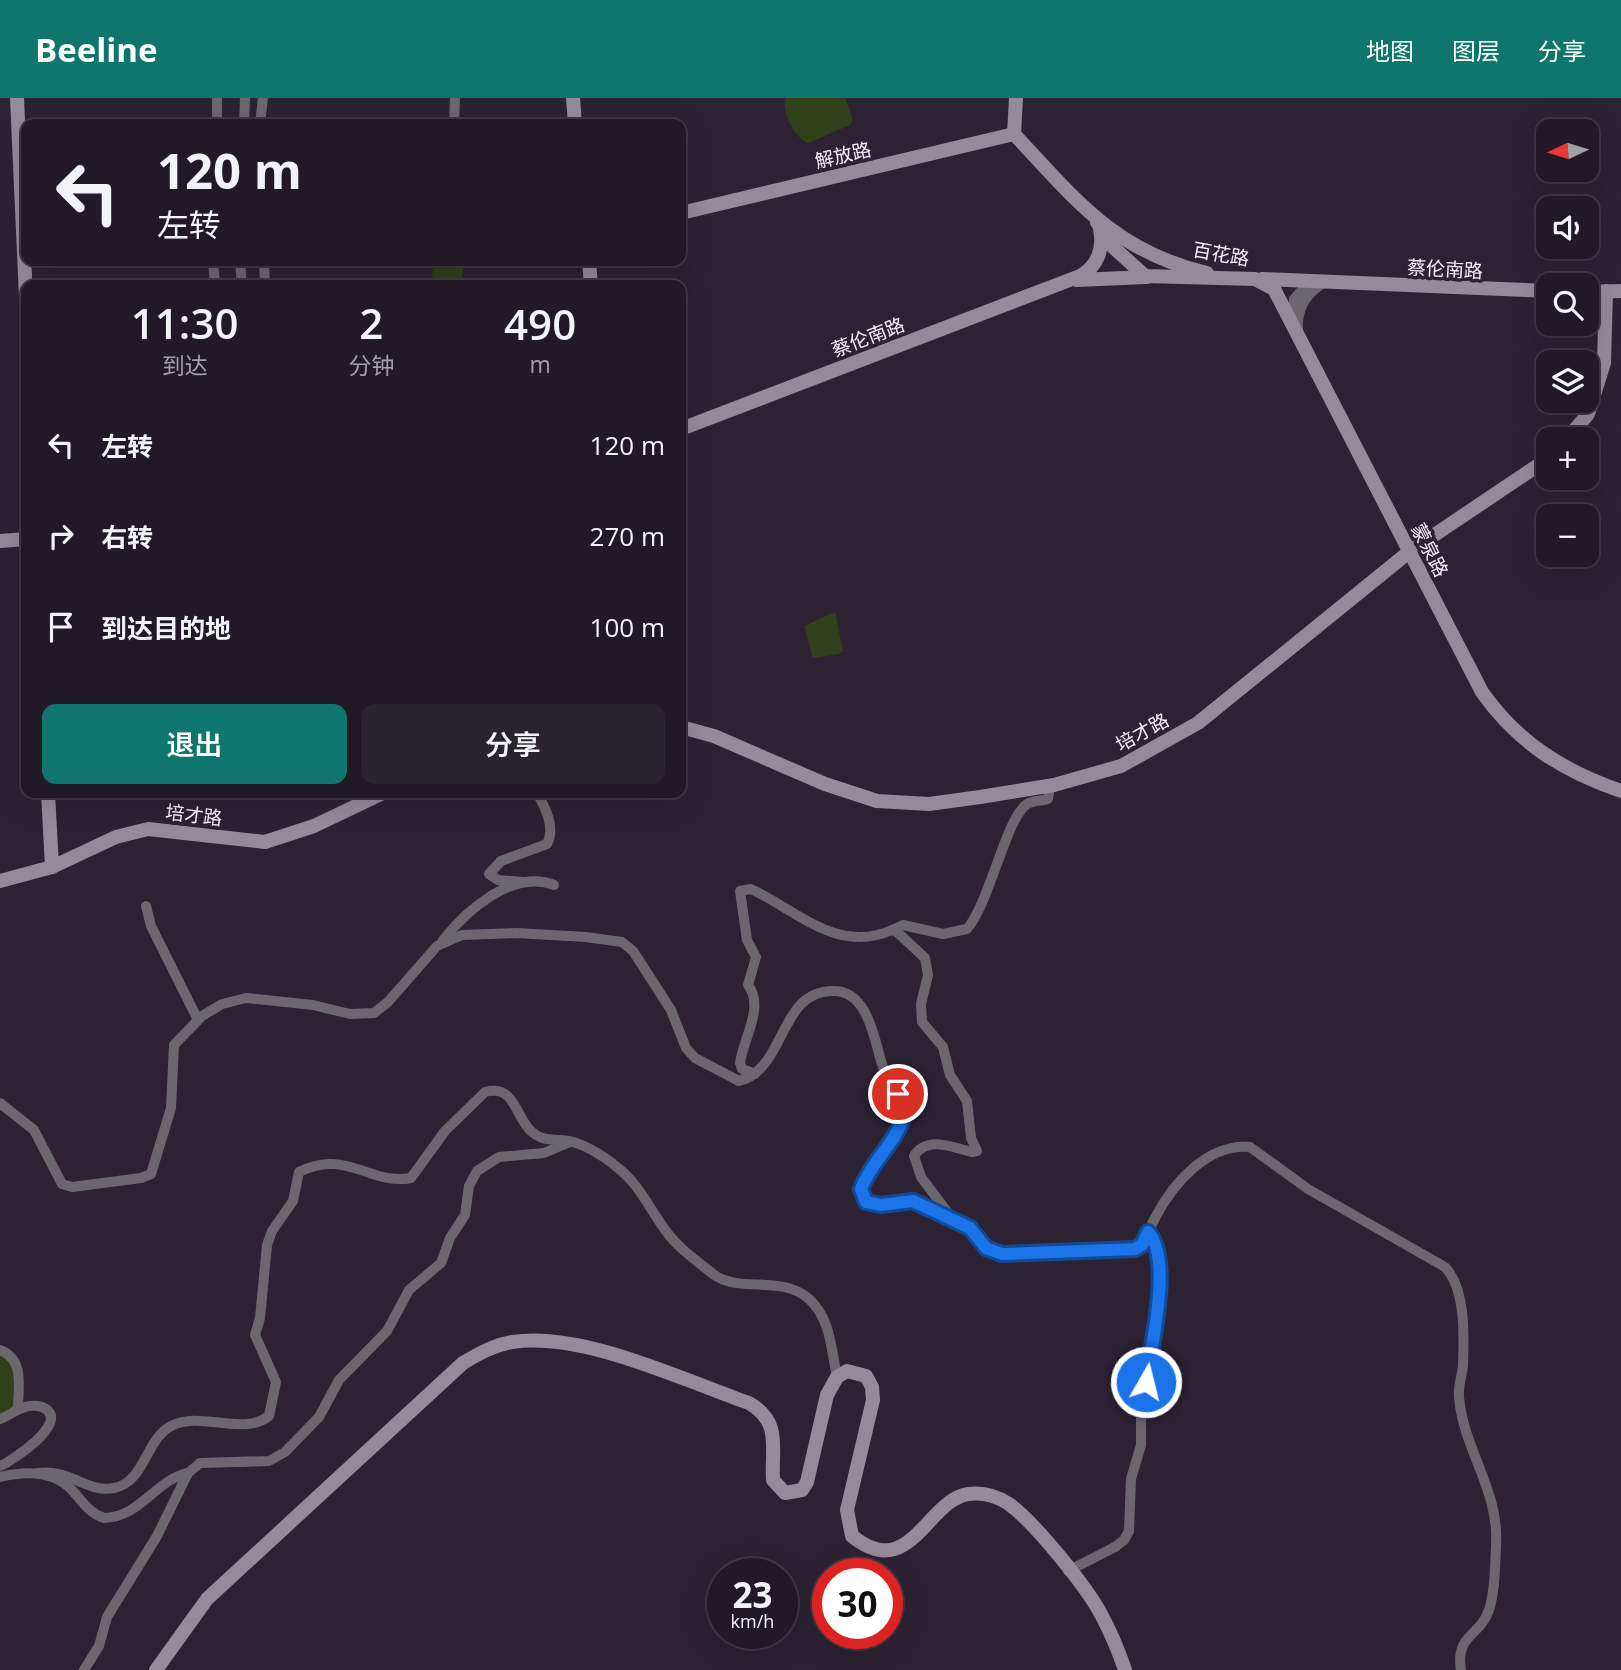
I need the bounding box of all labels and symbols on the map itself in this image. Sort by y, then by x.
north arrow [1536,119,1600,182]
street label: 解放路 [812,136,874,174]
street label: 百花路 [1191,236,1251,272]
street label: 蔡伦南路 [1406,254,1484,284]
street label: 蔡伦南路 [828,311,908,363]
street label: 蒙泉路 [1405,519,1455,581]
street label: 培才路 [1111,707,1173,757]
street label: 培才路 [164,799,224,831]
pin [868,1064,928,1124]
position arrow [1109,1345,1183,1419]
speed limit sign: 30 [812,1558,903,1649]

